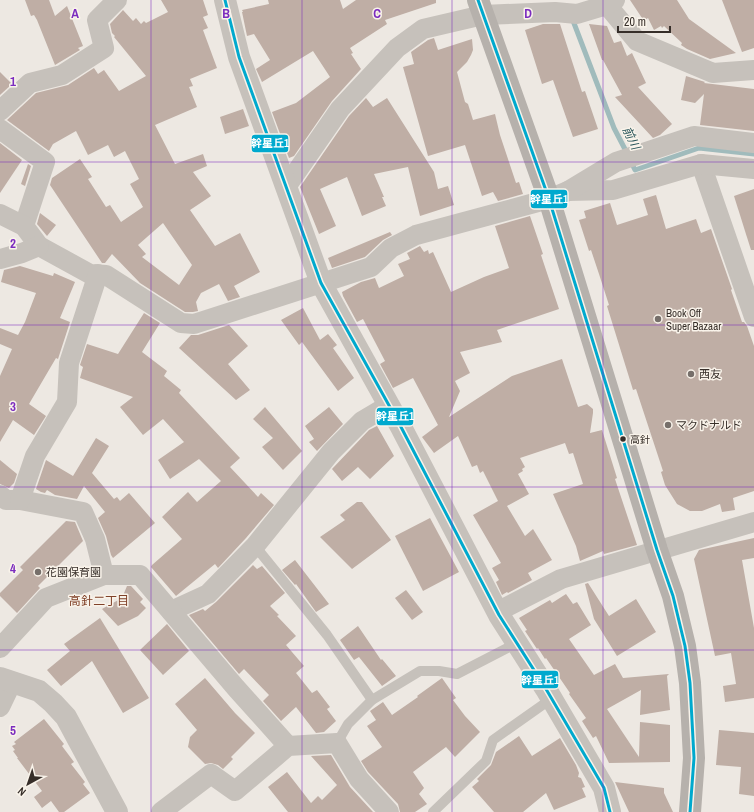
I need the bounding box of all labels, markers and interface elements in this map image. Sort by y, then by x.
text: A [71,5,79,22]
text: B [222,5,230,22]
text: C [373,5,381,22]
text: D [524,5,532,22]
scale bar [618,8,670,34]
text: 20 m [624,14,646,30]
text: 1 [10,73,16,90]
water label: 前川 [619,124,644,154]
line badge: 幹星丘1 [251,134,289,153]
text: 幹星丘1 [251,136,289,150]
line badge: 幹星丘1 [530,189,568,209]
text: 幹星丘1 [530,192,568,206]
text: 2 [10,235,16,252]
place label: Book Off Super Bazaar [666,306,721,333]
marker: Book Off Super Bazaar [653,314,663,324]
place label: 西友 [699,367,721,381]
marker: 西友 [686,369,696,379]
text: 3 [10,398,16,415]
line badge: 幹星丘1 [376,407,414,426]
text: 幹星丘1 [376,409,414,423]
place label: マクドナルド [676,418,742,432]
marker: マクドナルド [663,420,673,430]
place label: 高針 [630,433,650,446]
marker: 高針 [618,434,628,444]
text: 4 [10,560,16,577]
place label: 花園保育園 [46,565,101,579]
marker: 花園保育園 [33,567,43,577]
district label: 高針二丁目 [69,593,129,609]
line badge: 幹星丘1 [521,670,559,689]
text: 幹星丘1 [521,673,559,687]
text: 5 [10,722,16,739]
north arrow [8,764,48,804]
text: N [15,784,29,799]

